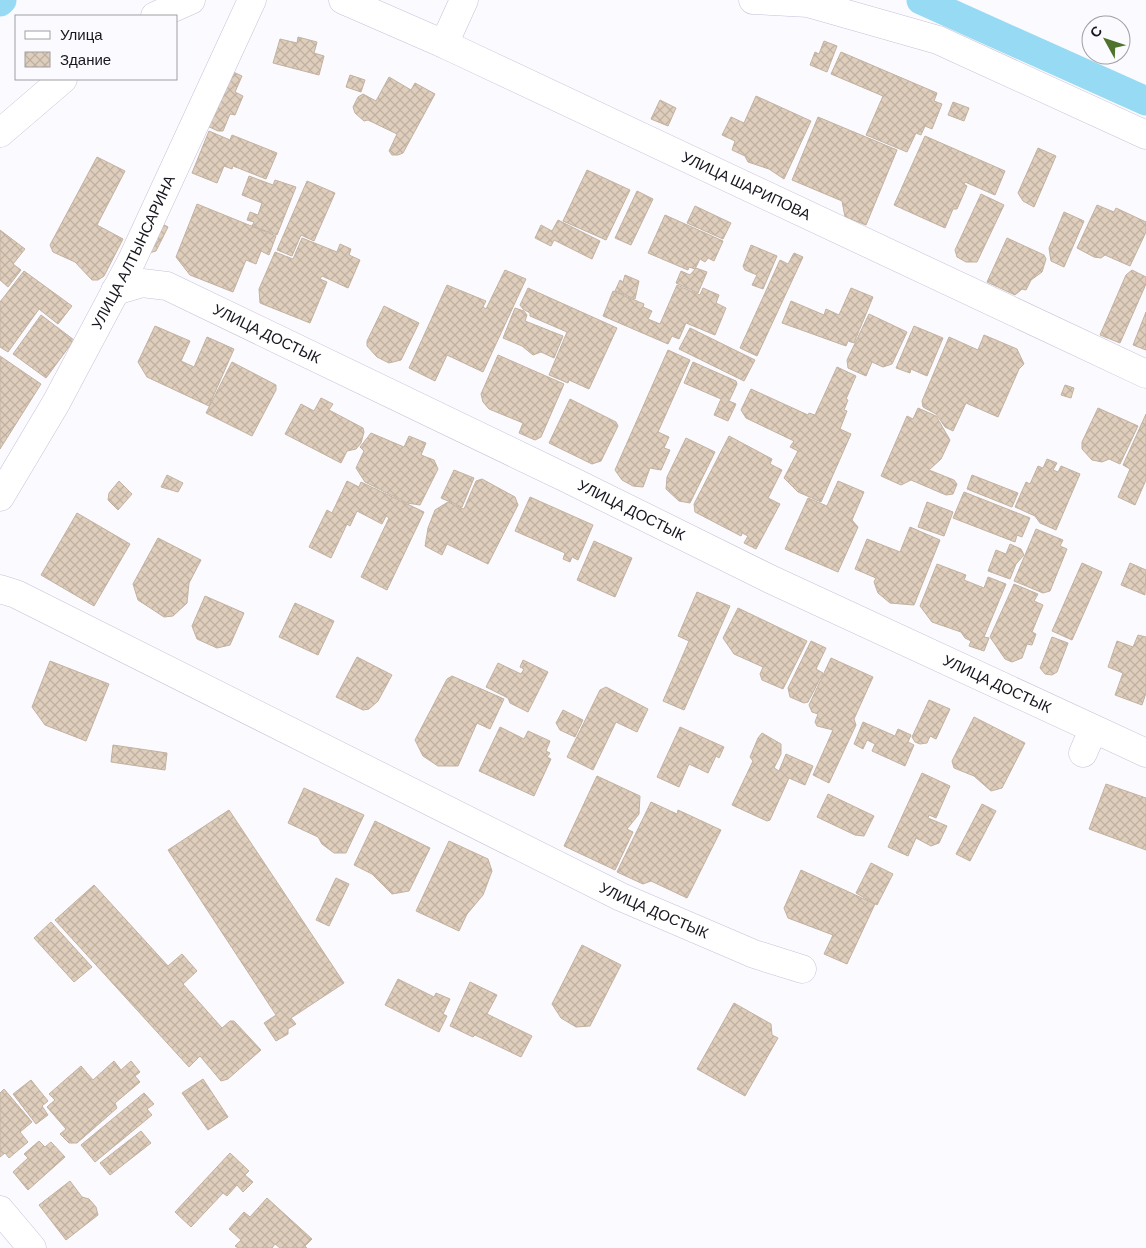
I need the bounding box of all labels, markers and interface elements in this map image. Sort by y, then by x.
legend [15,15,178,80]
north arrow [1081,15,1131,65]
text: С [1086,22,1105,41]
text: Улица [60,25,103,43]
text: Здание [60,50,111,68]
street label: УЛИЦА ШАРИПОВА [679,147,814,223]
street label: УЛИЦА АЛТЫНСАРИНА [87,172,178,332]
street label: УЛИЦА ДОСТЫК [210,300,324,367]
street label: УЛИЦА ДОСТЫК [575,475,688,544]
street label: УЛИЦА ДОСТЫК [941,650,1055,716]
street label: УЛИЦА ДОСТЫК [597,878,712,942]

